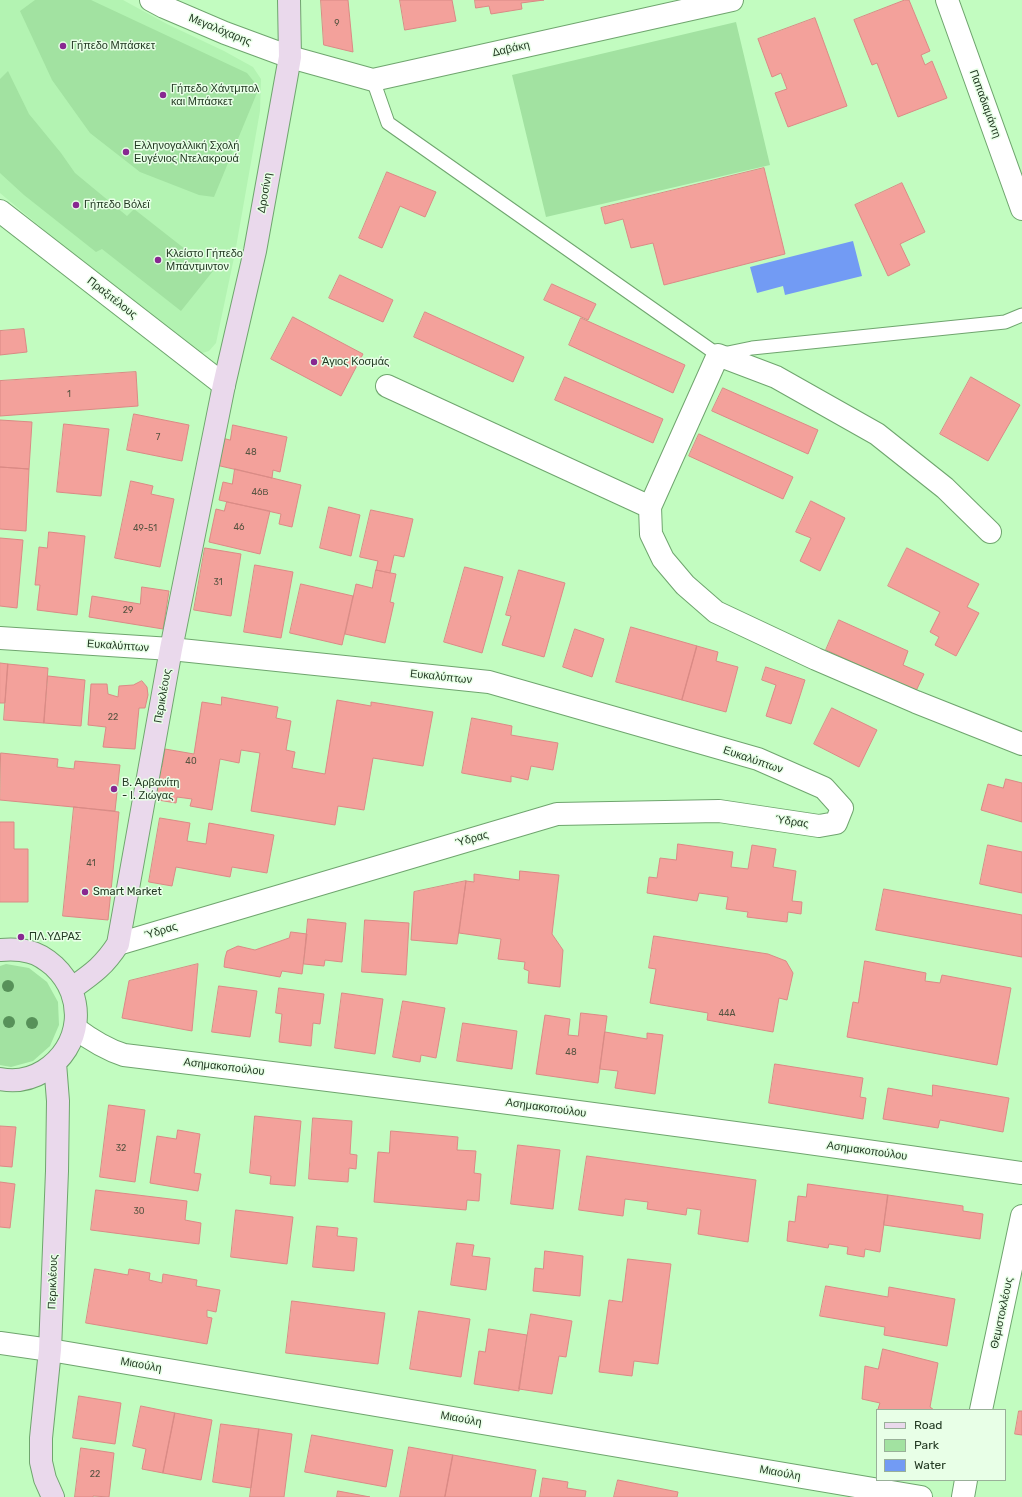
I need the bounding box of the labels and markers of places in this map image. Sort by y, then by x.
place label: Γήπεδο Μπάσκετ [71,39,155,53]
marker: Γήπεδο Μπάσκετ [58,41,68,51]
place label: Γήπεδο Χάντμπολ και Μπάσκετ [171,82,259,108]
marker: Γήπεδο Χάντμπολ και Μπάσκετ [158,90,168,100]
place label: Ελληνογαλλική Σχολή Ευγένιος Ντελακρουά [134,139,239,165]
marker: Ελληνογαλλική Σχολή Ευγένιος Ντελακρουά [121,147,131,157]
place label: Γήπεδο Βόλεϊ [84,198,150,212]
marker: Γήπεδο Βόλεϊ [71,200,81,210]
place label: Κλείστο Γήπεδο Μπάντμιντον [166,247,243,273]
marker: Κλείστο Γήπεδο Μπάντμιντον [153,255,163,265]
place label: Άγιος Κοσμάς [322,355,389,369]
marker: Άγιος Κοσμάς [309,357,319,367]
place label: Β. Αρβανίτη - Ι. Ζιώγας [122,776,179,802]
marker: Β. Αρβανίτη - Ι. Ζιώγας [109,784,119,794]
place label: Smart Market [93,885,162,899]
marker: Smart Market [80,887,90,897]
place label: ΠΛ.ΥΔΡΑΣ [29,930,82,944]
marker: ΠΛ.ΥΔΡΑΣ [16,932,26,942]

